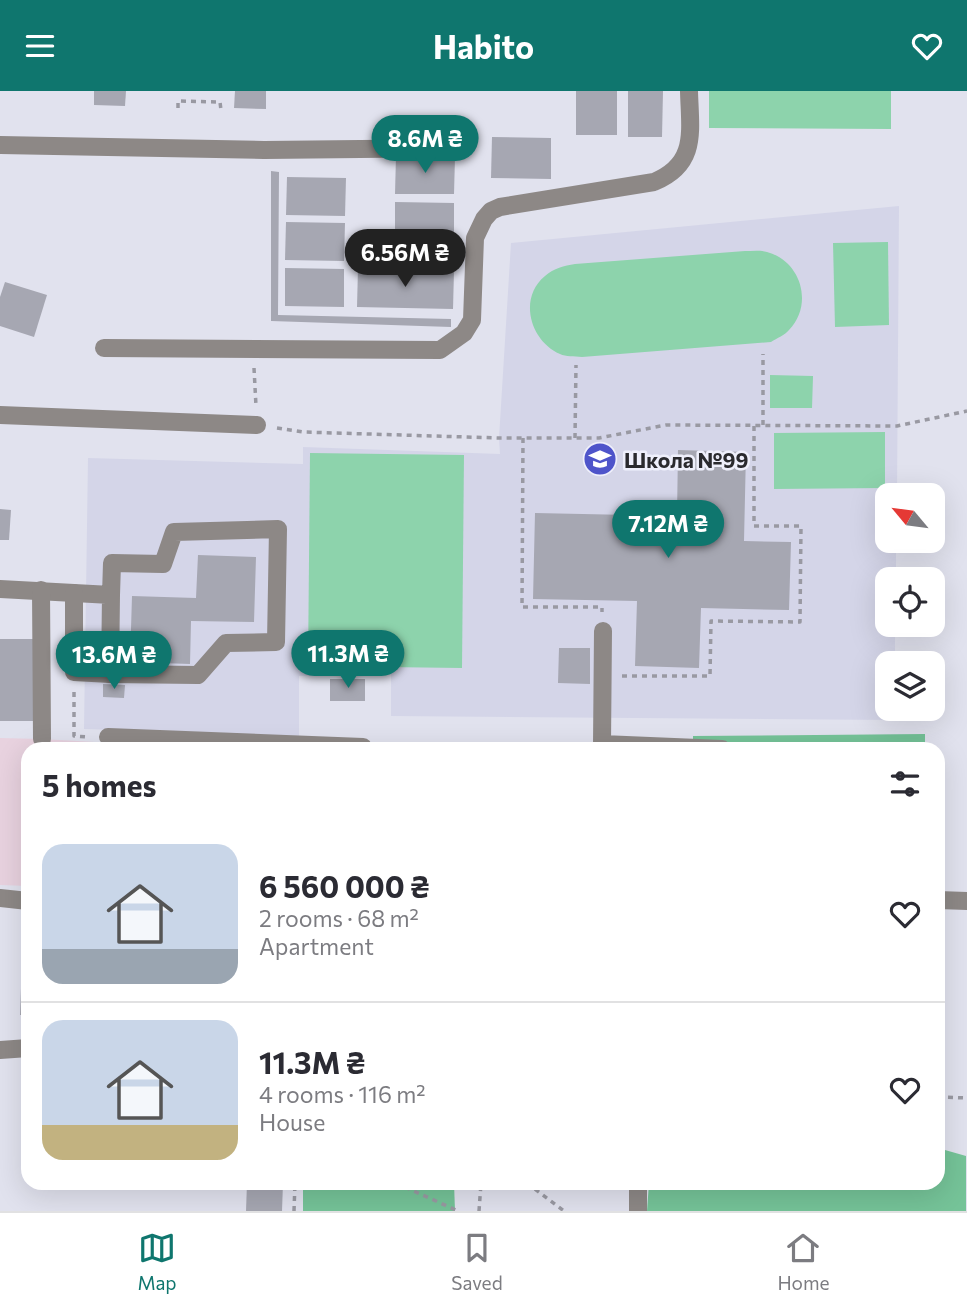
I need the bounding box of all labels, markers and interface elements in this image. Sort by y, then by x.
text: Habito [433,26,534,66]
icon: menu [21,27,59,65]
icon: heart [908,27,946,65]
pin: 8.6M ₴ [368,115,482,175]
text: 8.6M ₴ [388,124,462,152]
pin: 6.56M ₴ [340,229,470,289]
text: 6.56M ₴ [361,238,449,266]
school or university icon: Школа №99 [581,440,619,478]
place label: Школа №99 [624,447,748,472]
north arrow [875,483,945,553]
map controls [875,483,945,721]
pin: 7.12M ₴ [603,501,733,560]
text: 7.12M ₴ [628,509,708,537]
button: locate [875,567,945,637]
pin: 13.6M ₴ [49,631,179,691]
pin: 11.3M ₴ [283,631,413,690]
text: 11.3M ₴ [307,639,389,667]
text: 13.6M ₴ [72,640,156,668]
button: layers [875,651,945,721]
icon: filters [886,765,924,803]
text: 5 homes [42,766,156,803]
text: 6 560 000 ₴ [259,867,429,904]
icon: home [98,872,182,956]
icon: heart [886,895,924,933]
text: 2 rooms · 68 m² [259,904,419,932]
text: Apartment [259,932,374,960]
text: 11.3M ₴ [259,1043,365,1080]
icon: home [98,1048,182,1132]
icon: heart [886,1071,924,1109]
text: 4 rooms · 116 m² [259,1080,426,1108]
text: House [259,1108,325,1136]
tab: Map [137,1229,177,1294]
tab: Saved [451,1229,503,1294]
tab: Home [777,1229,830,1294]

